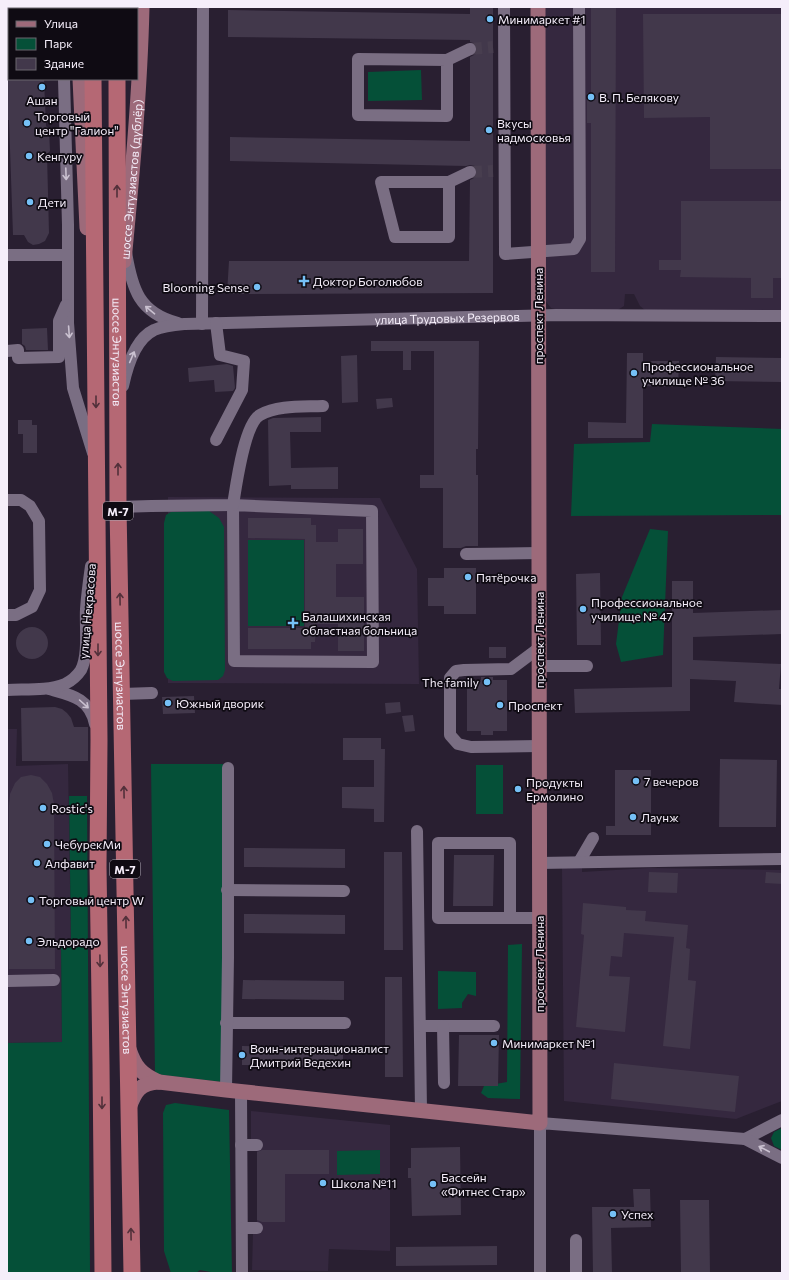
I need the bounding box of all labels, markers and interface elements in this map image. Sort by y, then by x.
legend [8,8,138,80]
place label: Минимаркет #1 [498,12,586,26]
marker: Минимаркет #1 [485,14,495,24]
text: Улица [44,16,78,30]
text: Парк [44,36,73,50]
text: Здание [44,56,84,70]
marker: Ашан [37,82,47,92]
place label: В. П. Белякову [599,90,679,104]
marker: В. П. Белякову [586,92,596,102]
place label: Ашан [26,93,58,107]
street label: шоссе Энтузиастов (дублёр) [117,99,145,260]
place label: Торговый центр "Галион" [35,109,119,137]
place label: Вкусы надмосковья [497,116,571,144]
marker: Торговый центр "Галион" [22,118,32,128]
marker: Вкусы надмосковья [484,125,494,135]
place label: Кенгуру [37,149,82,163]
marker: Кенгуру [24,151,34,161]
one-way arrow [62,167,70,180]
one-way arrow [114,185,121,198]
place label: Дети [38,195,66,209]
marker: Дети [25,197,35,207]
street label: проспект Ленина [531,268,545,364]
place label: Доктор Боголюбов [313,274,423,288]
marker: Доктор Боголюбов [298,275,310,287]
place label: Blooming Sense [163,280,249,294]
marker: Blooming Sense [252,282,262,292]
street label: шоссе Энтузиастов [111,298,125,406]
one-way arrow [144,305,155,314]
street label: улица Трудовых Резервов [374,309,520,326]
one-way arrow [65,325,73,338]
one-way arrow [129,352,136,364]
place label: Профессиональное училище № 36 [642,359,753,387]
marker: Профессиональное училище № 36 [629,368,639,378]
one-way arrow [92,395,100,408]
one-way arrow [114,463,122,476]
road number: М-7 [103,502,133,520]
street label: улица Некрасова [76,563,98,659]
place label: Пятёрочка [476,570,536,584]
marker: Пятёрочка [463,572,473,582]
street label: проспект Ленина [532,592,546,688]
one-way arrow [116,593,124,606]
place label: Профессиональное училище № 47 [591,595,702,623]
marker: Профессиональное училище № 47 [578,604,588,614]
place label: Балашихинская областная больница [302,609,417,637]
marker: Балашихинская областная больница [287,617,299,629]
street label: шоссе Энтузиастов [113,622,129,730]
one-way arrow [94,643,102,656]
place label: The family [422,675,479,689]
marker: The family [482,677,492,687]
place label: Южный дворик [176,696,265,710]
marker: Южный дворик [163,698,173,708]
place label: Проспект [508,698,563,712]
one-way arrow [79,699,89,709]
marker: Проспект [495,700,505,710]
place label: 7 вечеров [644,774,699,788]
place label: Продукты Ермолино [526,775,584,803]
marker: 7 вечеров [631,776,641,786]
marker: Продукты Ермолино [513,784,523,794]
one-way arrow [120,786,128,799]
place label: Rostic's [51,801,93,815]
marker: Rostic's [38,803,48,813]
place label: Лаунж [641,810,679,824]
marker: Лаунж [628,812,638,822]
place label: ЧебурекМи [55,837,121,851]
marker: ЧебурекМи [42,839,52,849]
place label: Алфавит [45,856,95,870]
marker: Алфавит [32,858,42,868]
road number: М-7 [110,860,140,878]
place label: Торговый центр W [39,893,144,907]
marker: Торговый центр W [26,895,36,905]
one-way arrow [122,916,130,929]
street label: проспект Ленина [532,916,546,1012]
place label: Эльдорадо [37,934,100,948]
marker: Эльдорадо [24,936,34,946]
street label: шоссе Энтузиастов [119,945,135,1054]
one-way arrow [96,954,103,967]
place label: Минимаркет №1 [502,1036,595,1050]
marker: Минимаркет №1 [489,1038,499,1048]
place label: Воин-интернационалист Дмитрий Ведехин [250,1041,389,1069]
marker: Воин-интернационалист Дмитрий Ведехин [237,1050,247,1060]
one-way arrow [98,1096,106,1109]
one-way arrow [758,1144,770,1152]
place label: Бассейн «Фитнес Стар» [441,1170,526,1198]
place label: Школа №11 [331,1176,397,1190]
marker: Школа №11 [318,1178,328,1188]
marker: Бассейн «Фитнес Стар» [428,1179,438,1189]
place label: Успех [621,1207,654,1221]
marker: Успех [608,1209,618,1219]
one-way arrow [128,1228,135,1241]

